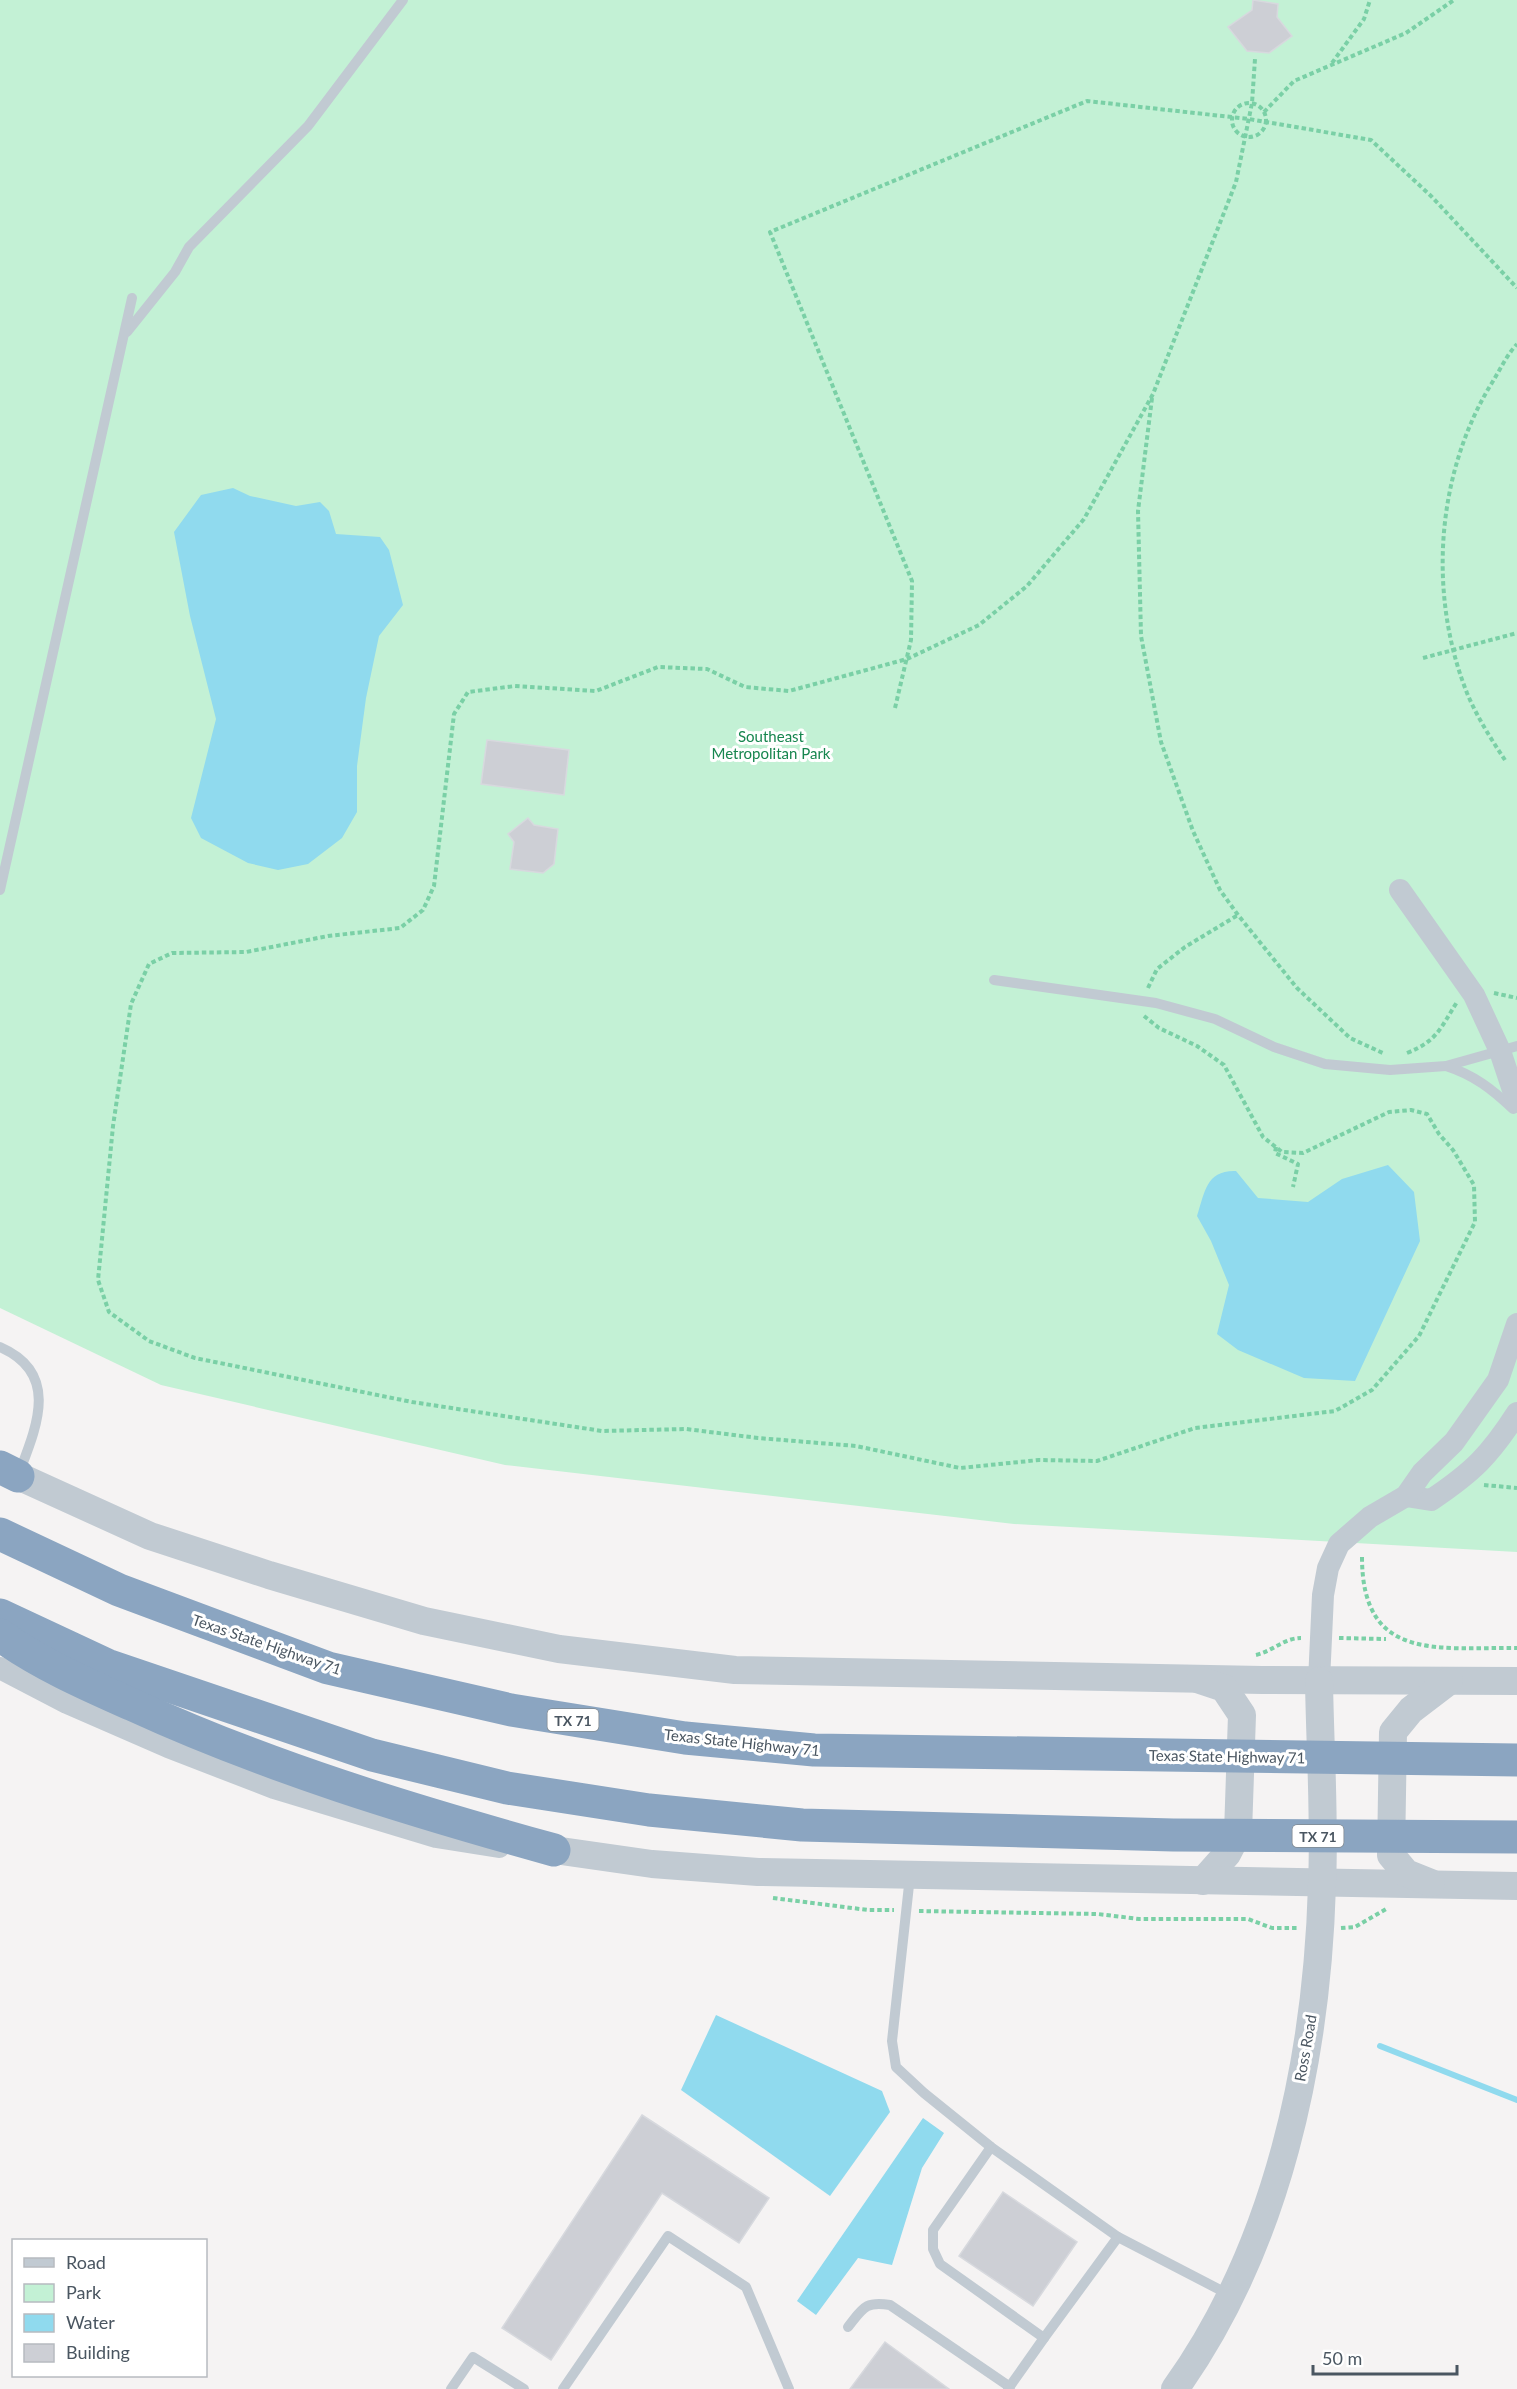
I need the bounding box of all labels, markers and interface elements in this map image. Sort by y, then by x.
park label: Southeast Metropolitan Park [712,727,831,762]
street label: Texas State Highway 71 [190,1610,344,1678]
road number: TX 71 [548,1709,598,1731]
street label: Texas State Highway 71 [663,1725,821,1759]
street label: Texas State Highway 71 [1149,1746,1305,1766]
road number: TX 71 [1292,1825,1344,1847]
street label: Ross Road [1290,2013,1320,2083]
legend [12,2239,207,2377]
text: Road [66,2251,106,2273]
text: Park [66,2281,102,2303]
text: Water [66,2311,115,2333]
scale bar [1313,2338,1457,2376]
text: Building [66,2341,130,2363]
text: 50 m [1322,2347,1362,2369]

